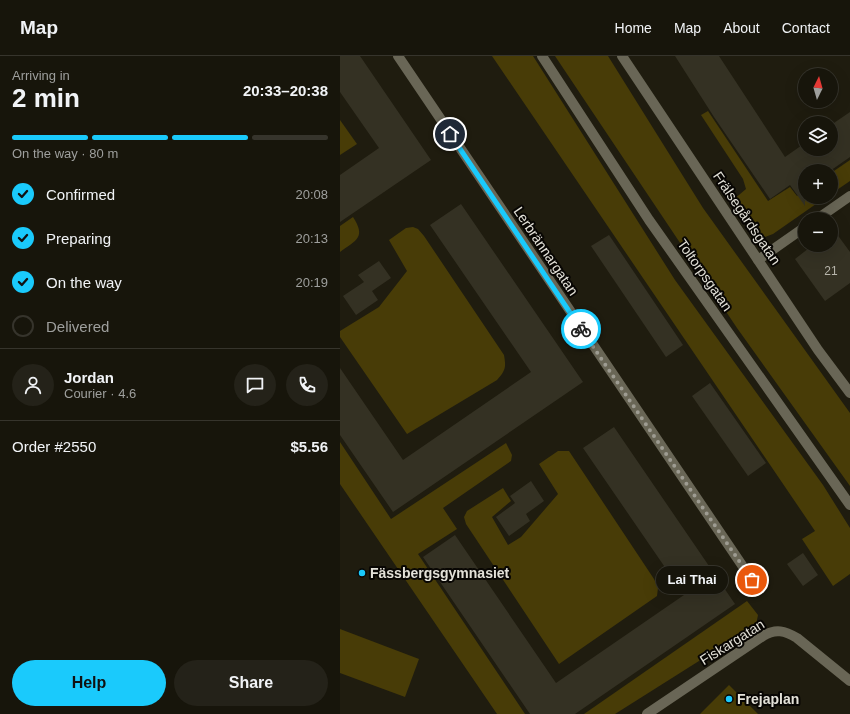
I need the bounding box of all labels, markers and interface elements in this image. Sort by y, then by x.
text: Map [20,17,58,38]
text: Home [615,20,652,36]
text: Map [674,20,701,36]
text: About [723,20,760,36]
text: Contact [782,20,830,36]
text: Arriving in [12,68,70,83]
north arrow [798,68,838,108]
map controls [798,68,838,252]
text: 20:33–20:38 [243,82,328,99]
text: 2 min [12,83,80,113]
button: layers [798,116,838,156]
pin [433,117,467,151]
icon: home [439,123,461,145]
text: On the way · 80 m [12,146,118,161]
button: + [798,164,838,204]
street label: Frälsegårdsgatan [710,168,784,268]
icon: check [12,183,34,205]
text: Confirmed [46,186,115,203]
text: 20:08 [295,187,328,202]
street label: Lerbrännargatan [510,204,582,298]
button: − [798,212,838,252]
icon: check [12,227,34,249]
text: Preparing [46,230,111,247]
text: 20:13 [295,231,328,246]
street label: Toltorpsgatan [674,236,736,314]
house number: 21 [824,264,838,278]
icon: check [12,271,34,293]
text: On the way [46,274,122,291]
text: 20:19 [295,275,328,290]
courier [561,309,601,349]
text: Delivered [46,318,109,335]
icon: bike [570,318,592,340]
button: person [12,364,54,406]
button: chat [234,364,276,406]
button: phone [286,364,328,406]
text: Jordan [64,369,114,386]
text: Courier · 4.6 [64,386,136,401]
text: Order #2550 [12,438,96,455]
text: $5.56 [290,438,328,455]
pin [735,563,769,597]
place label: Fässbergsgymnasiet [370,565,510,581]
callout: Lai Thai [656,566,728,594]
marker: Fässbergsgymnasiet [357,568,367,578]
icon: bag [741,569,763,591]
text: Lai Thai [667,572,717,587]
street label: Fiskargatan [697,616,767,668]
button: Help [12,660,166,706]
button: Share [174,660,328,706]
place label: Frejaplan [737,691,799,707]
marker: Frejaplan [724,694,734,704]

